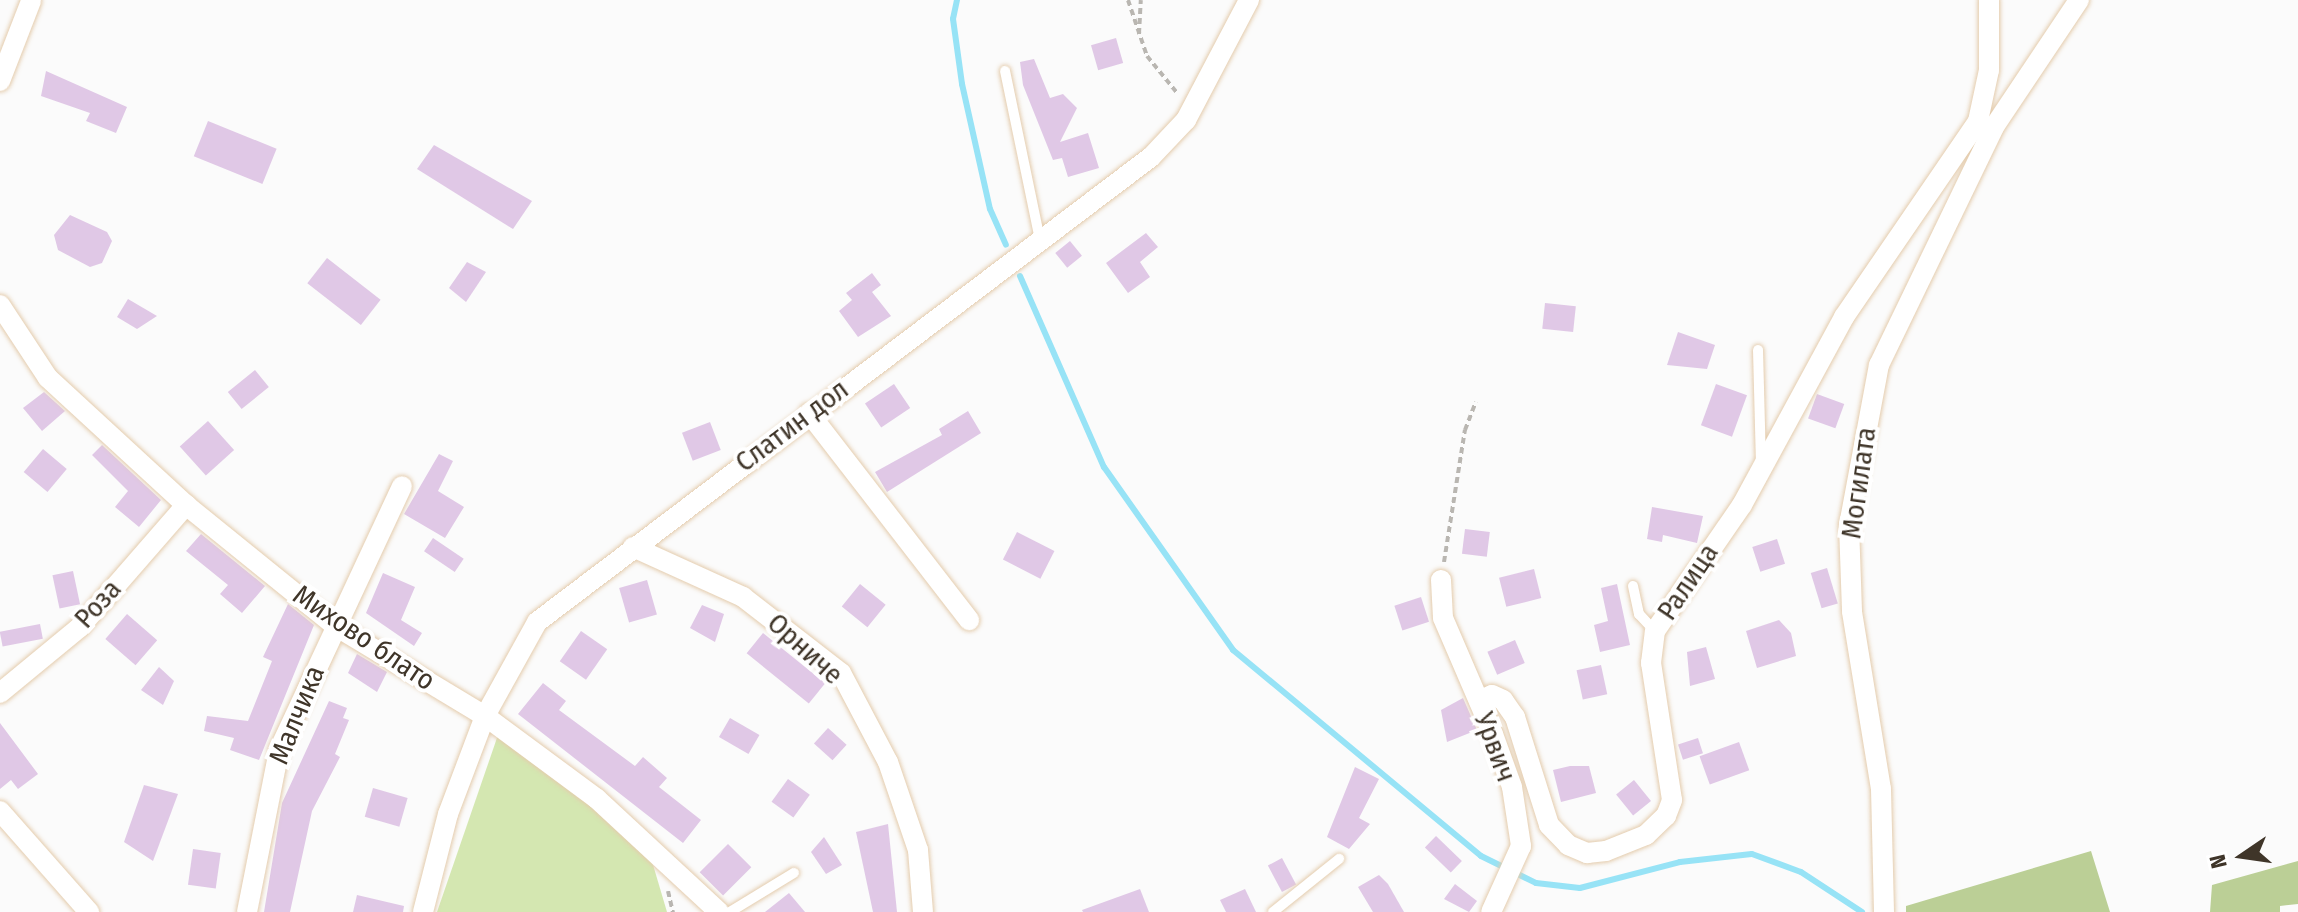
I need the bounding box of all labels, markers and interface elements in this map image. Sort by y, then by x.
street label: Слатин дол [729,373,855,479]
street label: Могилата [1835,425,1883,541]
street label: Ралица [1650,537,1726,627]
street label: Роза [68,573,128,635]
street label: Михово блато [287,578,441,698]
street label: Орниче [760,606,850,692]
street label: Малчика [262,661,332,769]
street label: Урвич [1467,708,1523,786]
north arrow [2202,816,2282,896]
text: N [2203,852,2233,871]

